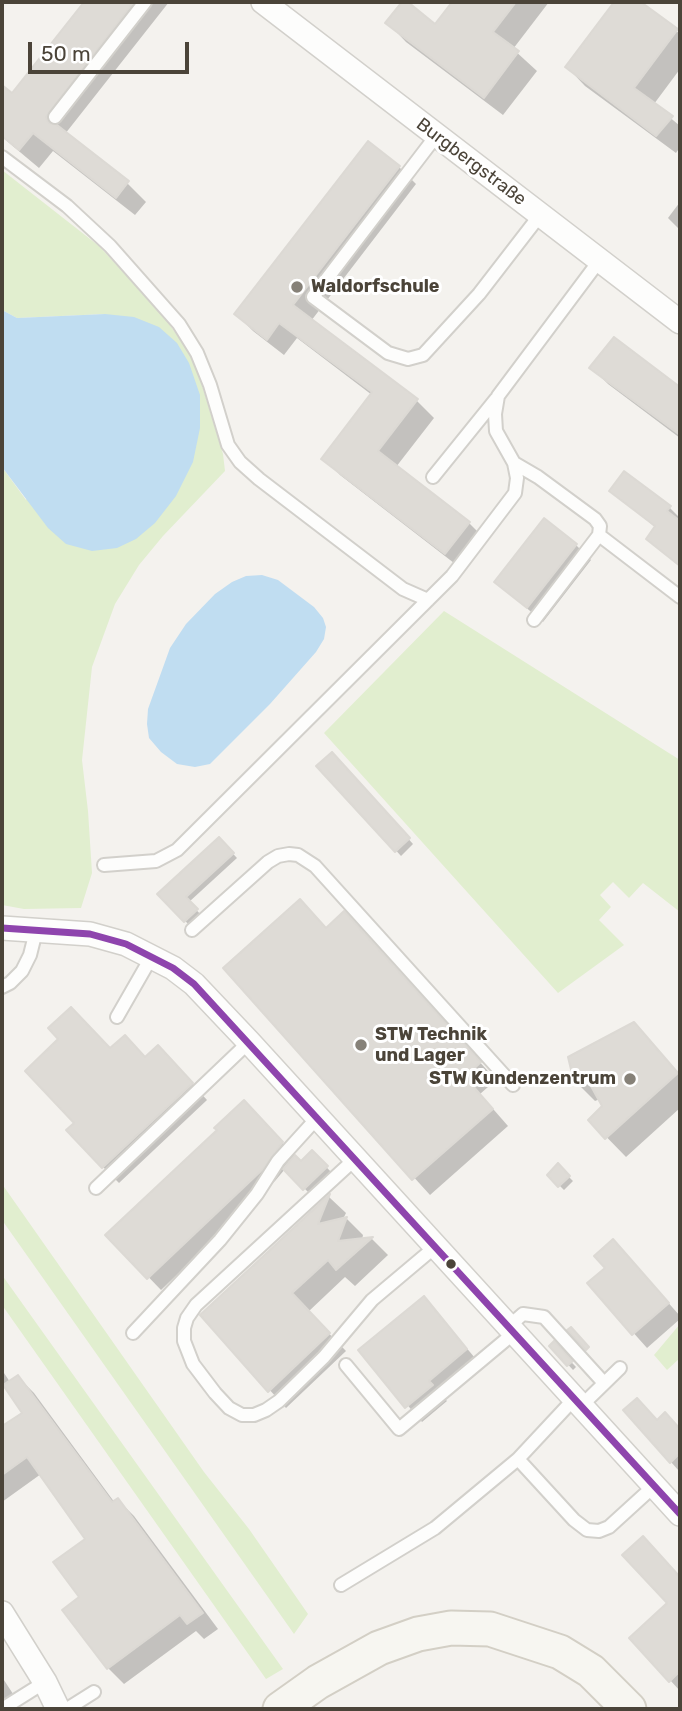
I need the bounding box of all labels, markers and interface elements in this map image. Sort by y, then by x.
scale bar [32,28,192,72]
text: 50 m [41,41,91,66]
street label: Burgbergstraße [412,114,530,210]
place label: Waldorfschule [311,276,440,298]
marker: Waldorfschule [289,279,305,295]
place label: STW Technik und Lager [375,1024,487,1066]
marker: STW Technik und Lager [353,1037,369,1053]
place label: STW Kundenzentrum [429,1068,616,1090]
marker: STW Kundenzentrum [622,1071,638,1087]
unlabelled marker [444,1257,458,1271]

